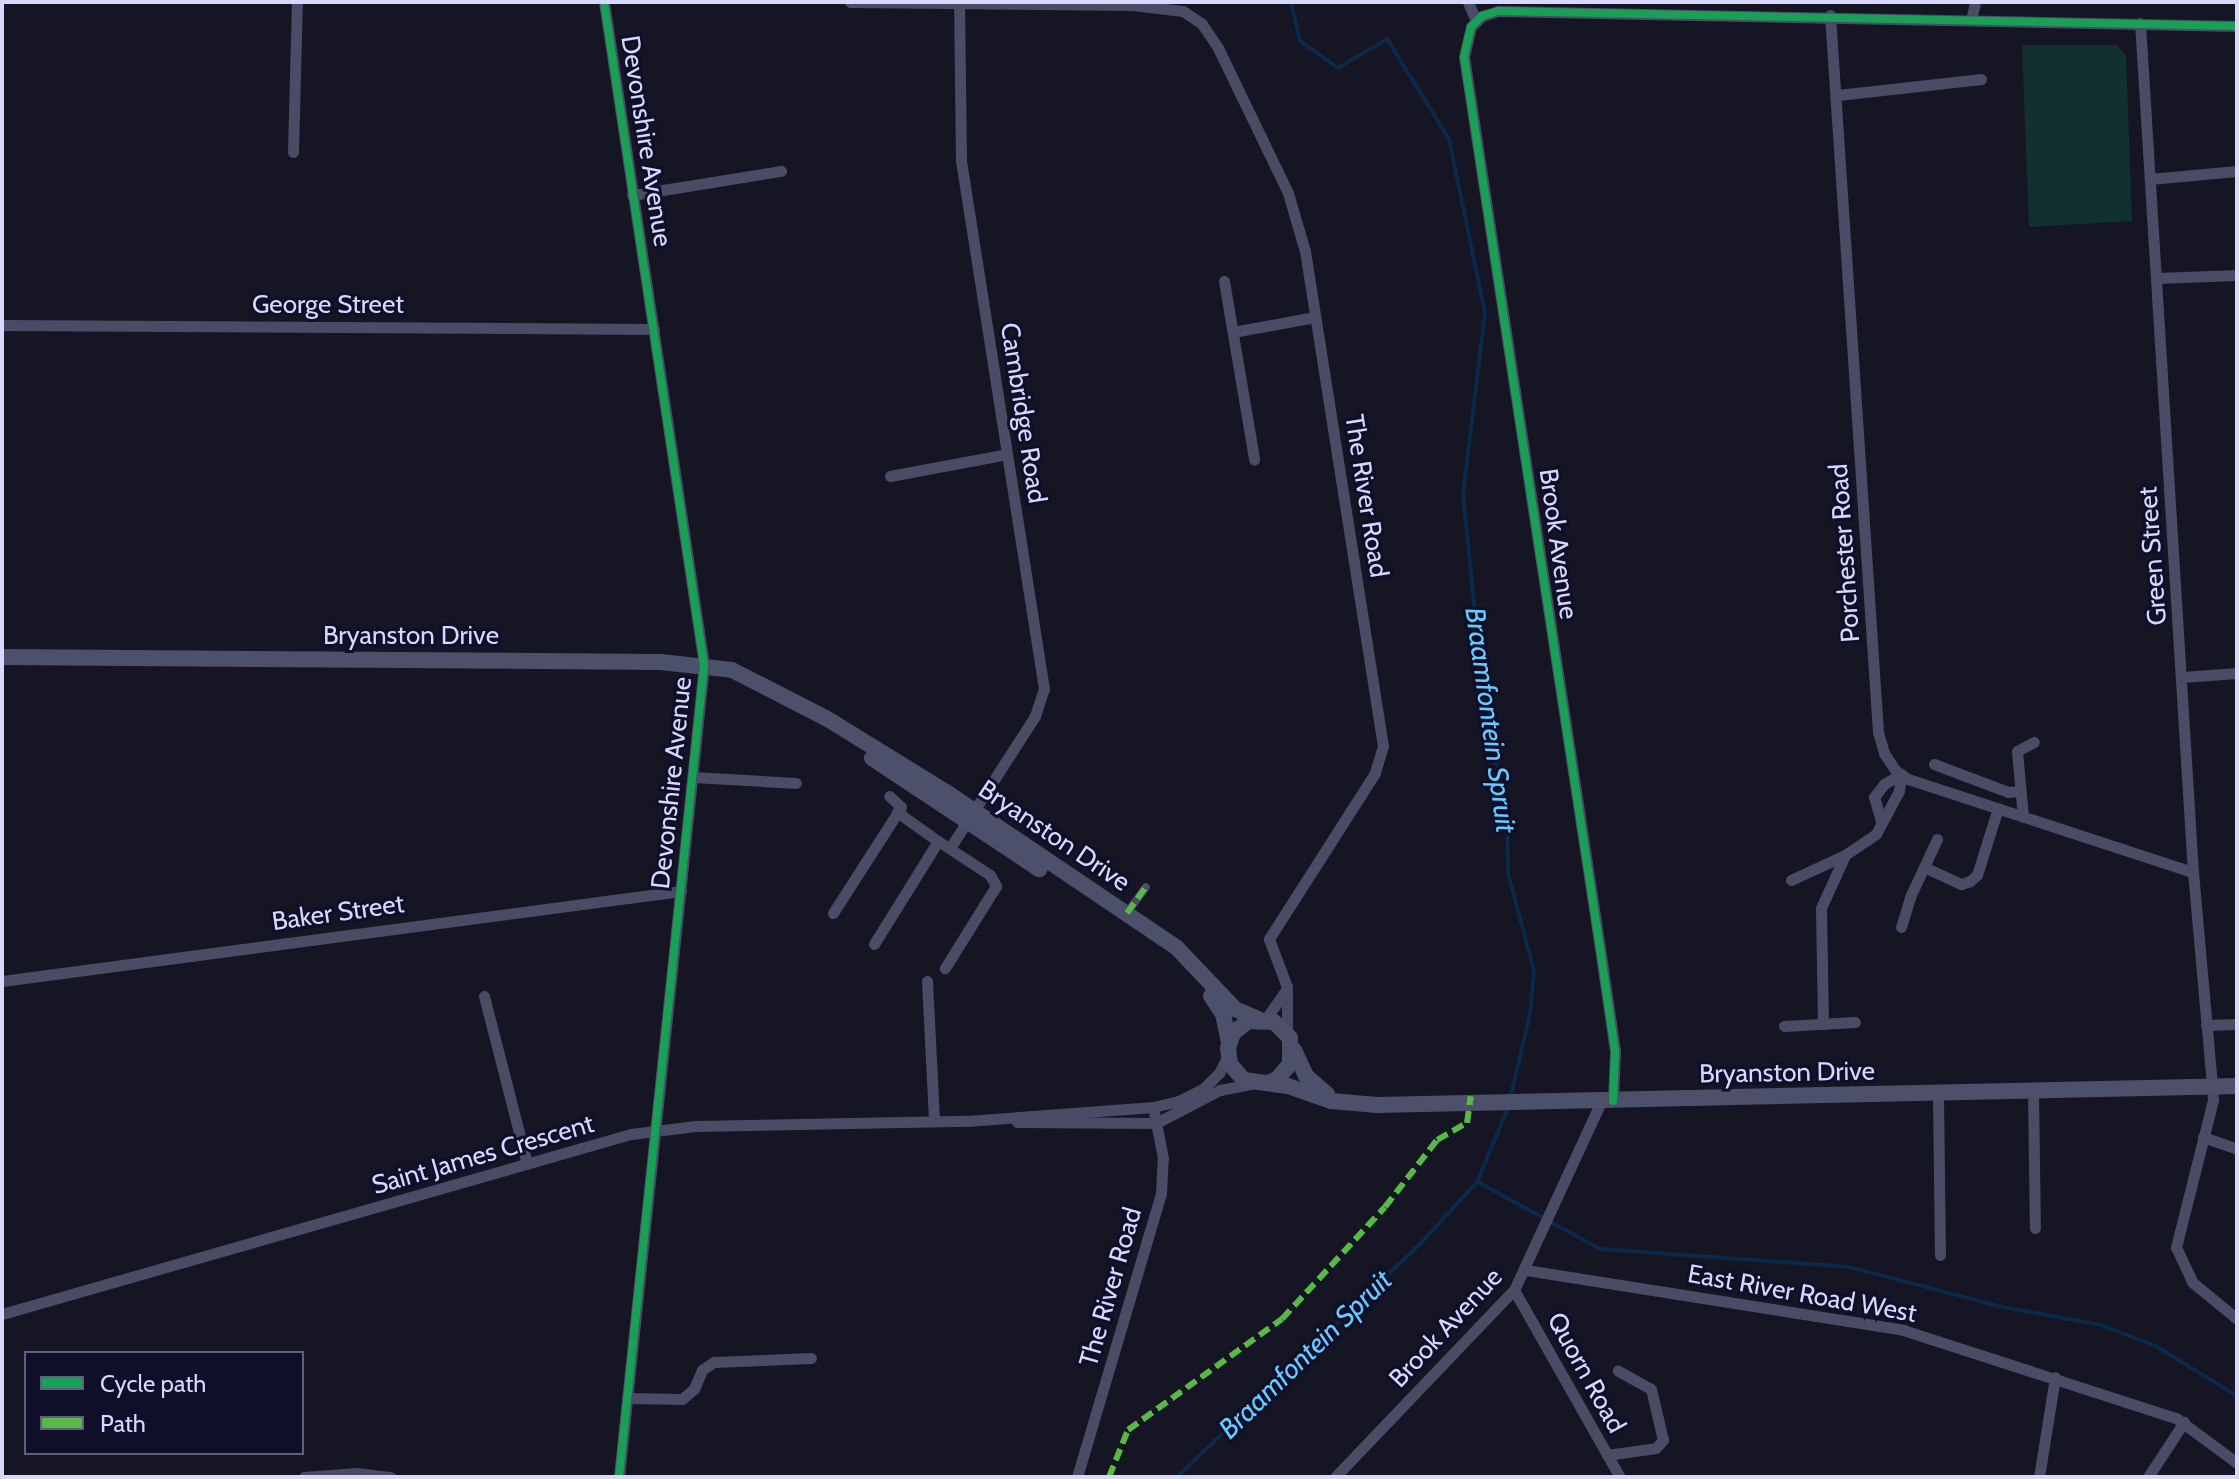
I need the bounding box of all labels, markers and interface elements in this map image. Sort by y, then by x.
street label: Devonshire Avenue [614,33,678,249]
street label: George Street [252,289,404,321]
street label: Cambridge Road [993,320,1053,506]
street label: The River Road [1338,412,1394,580]
street label: Porchester Road [1823,463,1867,643]
street label: Brook Avenue [1532,467,1584,621]
street label: Green Street [2133,486,2173,626]
water label: Braamfontein Spruit [1459,605,1523,835]
street label: Bryanston Drive [323,620,499,652]
street label: Devonshire Avenue [645,675,699,891]
street label: Bryanston Drive [972,774,1136,898]
street label: Baker Street [270,888,406,938]
street label: Bryanston Drive [1699,1056,1875,1090]
street label: Saint James Crescent [368,1108,598,1202]
street label: The River Road [1073,1204,1149,1370]
street label: East River Road West [1685,1259,1919,1329]
street label: Brook Avenue [1383,1262,1509,1394]
water label: Braamfontein Spruit [1212,1263,1398,1445]
street label: Quorn Road [1540,1307,1632,1439]
legend [24,1351,304,1455]
text: Cycle path [100,1369,206,1398]
text: Path [100,1409,146,1438]

